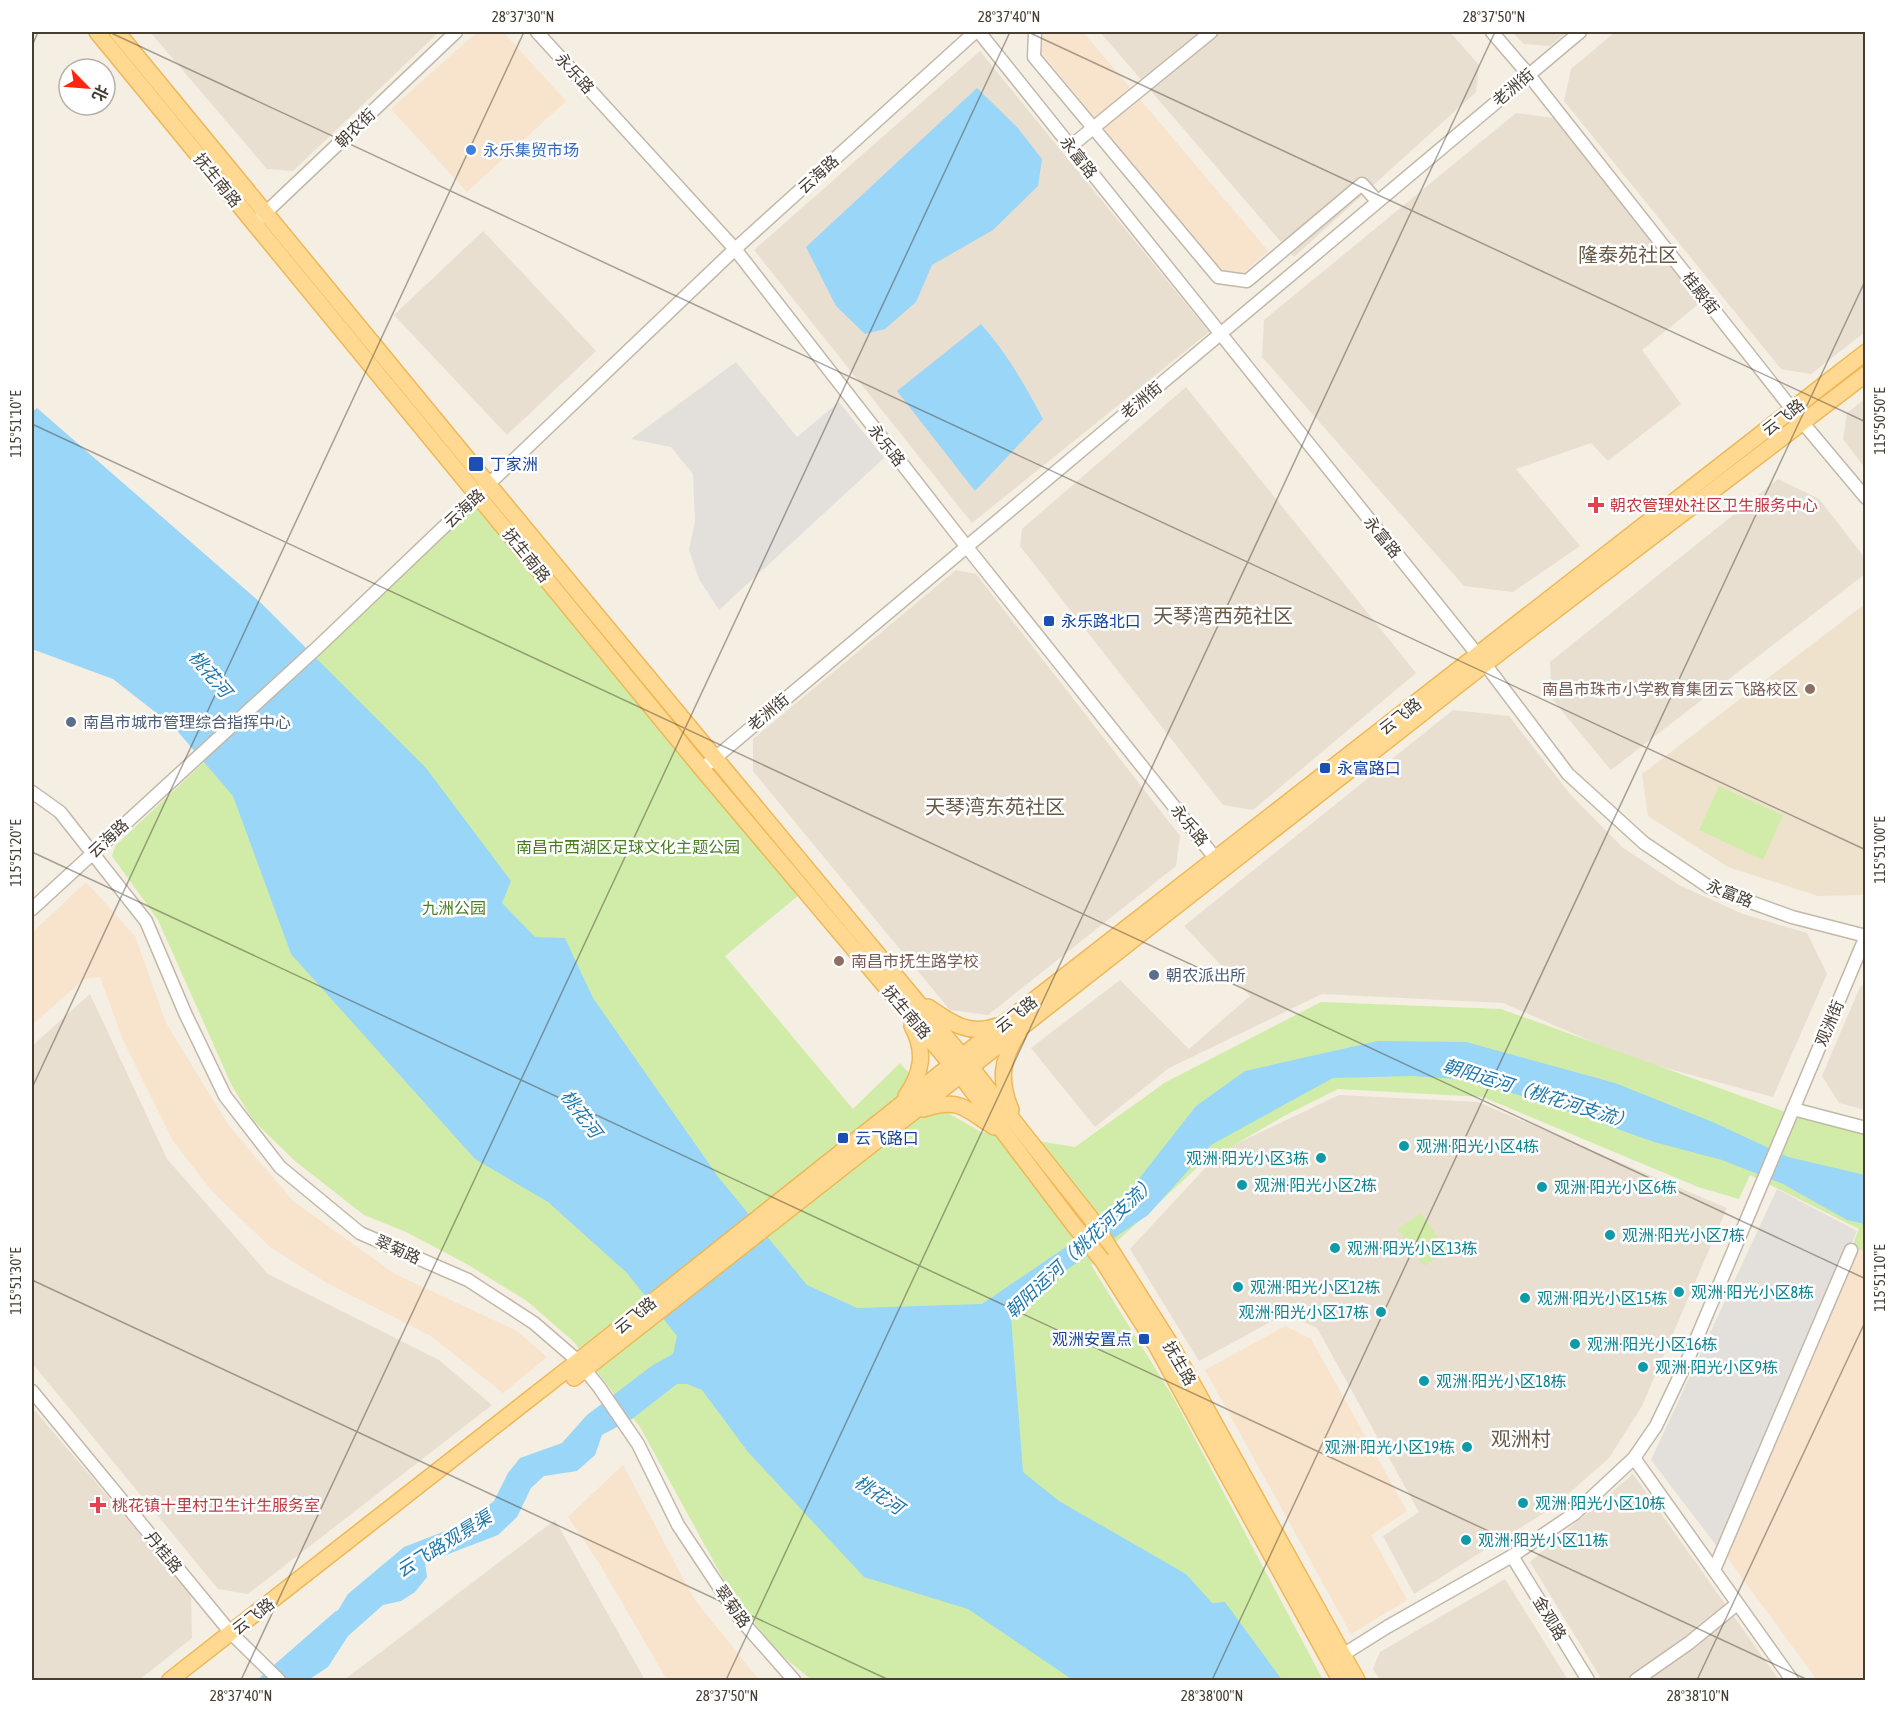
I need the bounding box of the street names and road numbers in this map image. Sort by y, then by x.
street label: 永乐路 [552,49,598,97]
street label: 老洲街 [1489,65,1537,109]
street label: 朝农街 [331,105,379,151]
street label: 永富路 [1057,133,1101,181]
street label: 抚生南路 [191,149,245,211]
street label: 云海路 [794,151,842,197]
street label: 桂殿街 [1679,269,1723,317]
street label: 老洲街 [1117,378,1165,422]
street label: 云飞路 [1759,395,1807,439]
street label: 永乐路 [865,421,909,469]
street label: 云海路 [440,485,488,531]
street label: 永富路 [1361,513,1405,561]
street label: 抚生南路 [500,524,554,586]
street label: 老洲街 [744,690,792,734]
street label: 云飞路 [1376,694,1424,738]
street label: 永乐路 [1168,801,1212,849]
street label: 云海路 [84,815,132,861]
street label: 永富路 [1704,876,1756,910]
street label: 抚生南路 [880,982,934,1042]
street label: 云飞路 [992,992,1040,1036]
street label: 观洲街 [1811,997,1847,1049]
street label: 翠菊路 [372,1231,424,1267]
street label: 云飞路 [611,1293,659,1337]
street label: 抚生路 [1160,1338,1200,1388]
street label: 丹桂路 [142,1528,186,1576]
street label: 翠菊路 [712,1581,754,1631]
street label: 金观路 [1530,1593,1570,1643]
street label: 云飞路 [229,1594,277,1638]

